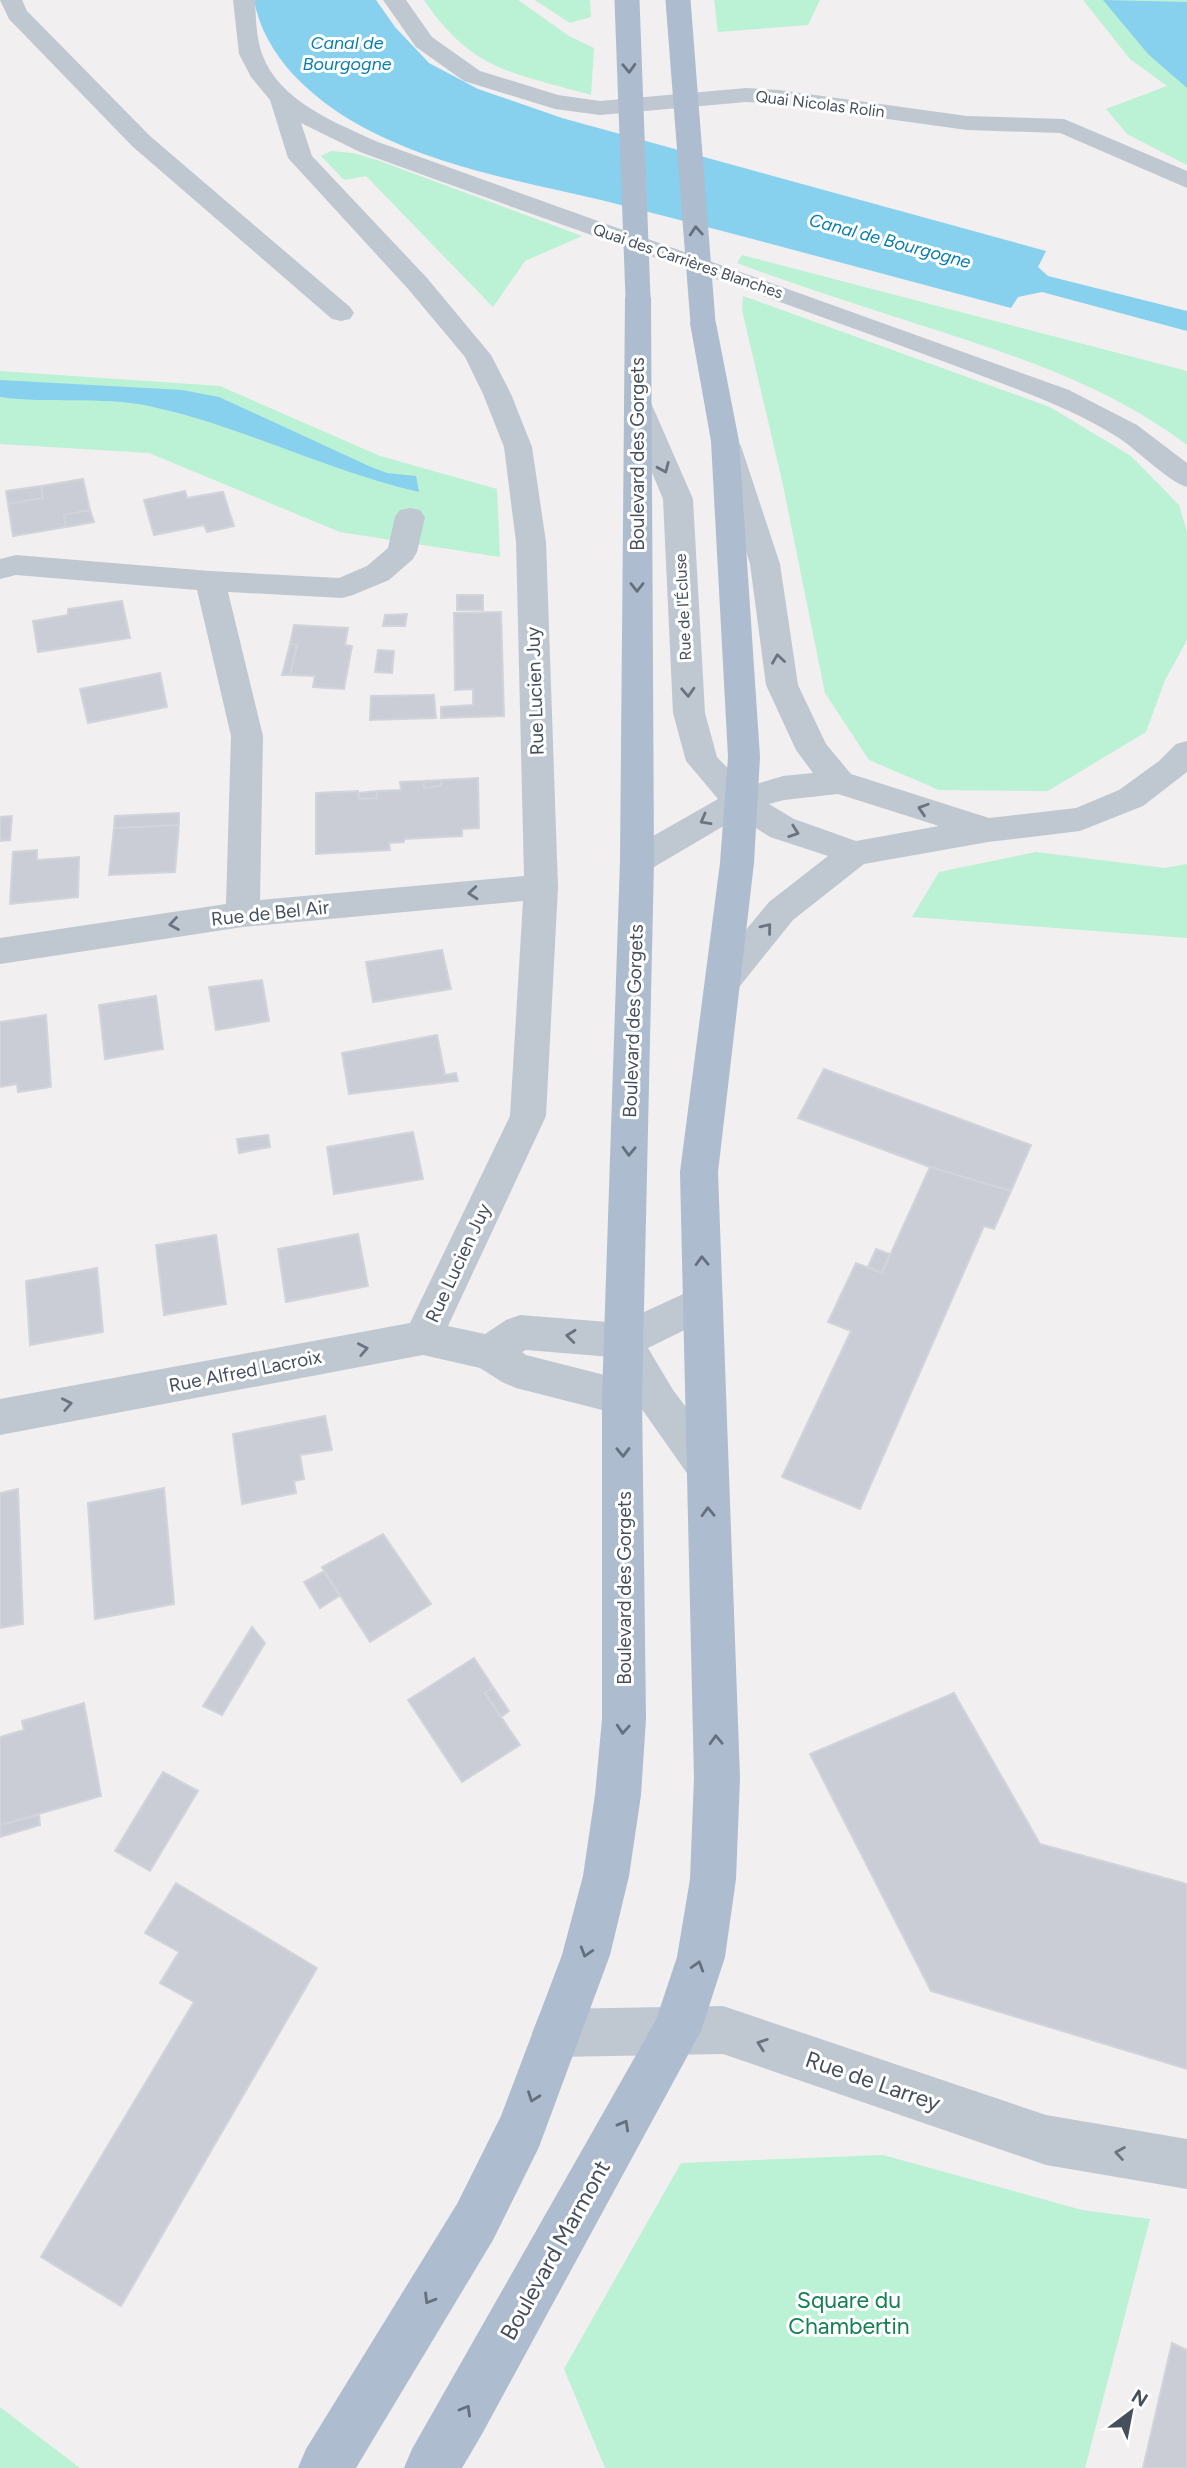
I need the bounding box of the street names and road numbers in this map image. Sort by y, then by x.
street label: Quai Nicolas Rolin [754,87,886,121]
street label: Quai des Carrières Blanches [591,220,785,302]
street label: Boulevard des Gorgets [626,357,649,551]
street label: Rue de l'Écluse [671,553,695,661]
street label: Rue Lucien Juy [521,626,549,756]
street label: Rue de Bel Air [210,895,331,931]
street label: Boulevard des Gorgets [618,924,648,1118]
street label: Rue Lucien Juy [420,1200,496,1326]
street label: Rue Alfred Lacroix [167,1345,323,1397]
street label: Boulevard des Gorgets [613,1491,636,1685]
street label: Rue de Larrey [802,2045,944,2117]
street label: Boulevard Marmont [494,2155,616,2345]

